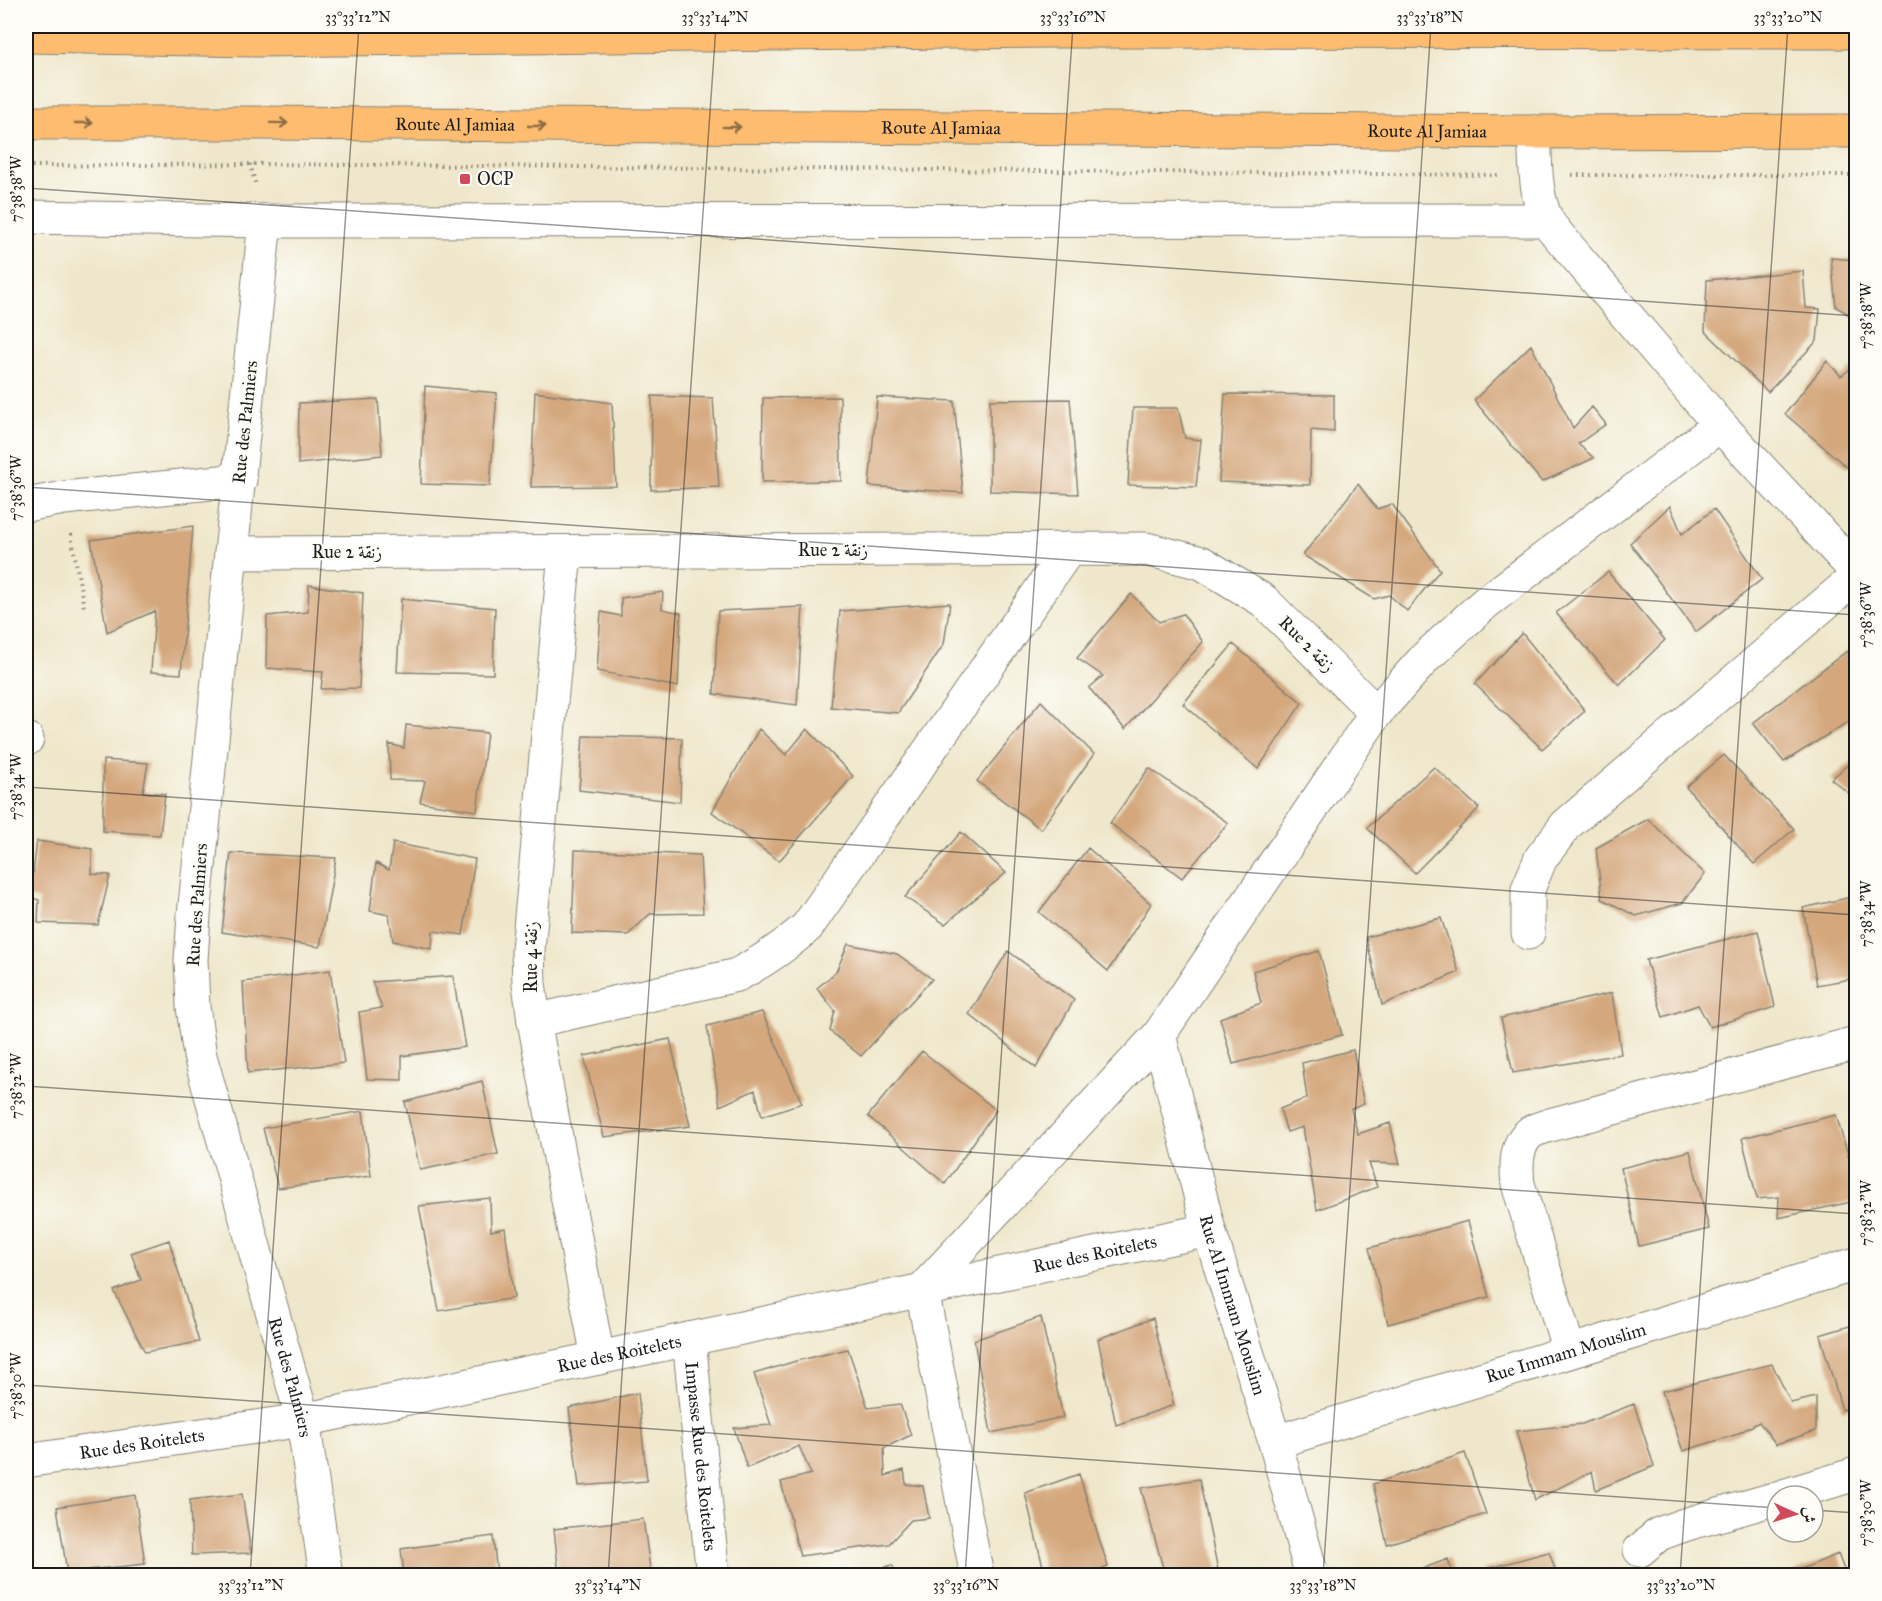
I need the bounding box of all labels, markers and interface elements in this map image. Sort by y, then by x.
text: 33°33'12"N [325,8,391,26]
text: 33°33'14"N [681,8,749,26]
text: 33°33'16"N [1040,8,1106,26]
text: 33°33'18"N [1397,8,1464,26]
text: 33°33'20"N [1754,8,1823,26]
street label: Route Al Jamiaa [395,113,515,137]
street label: Route Al Jamiaa [881,116,1001,140]
one-way arrow [73,117,93,129]
one-way arrow [268,117,288,129]
one-way arrow [526,120,546,132]
street label: Route Al Jamiaa [1367,120,1487,143]
one-way arrow [721,121,741,133]
text: 7°38'38"W [7,155,25,222]
place label: OCP [477,168,513,190]
marker: OCP [458,172,472,186]
text: 7°38'38"W [1857,282,1875,349]
street label: Rue des Palmiers [228,359,262,485]
text: 7°38'36"W [7,454,25,521]
street label: Rue 2 زنقة [798,539,868,561]
street label: Rue 2 زنقة [312,541,382,563]
text: 7°38'36"W [1857,581,1875,648]
street label: Rue 2 زنقة [1274,611,1340,677]
text: 7°38'34"W [7,753,25,820]
street label: Rue des Palmiers [182,843,212,967]
text: 7°38'34"W [1857,880,1875,947]
street label: Rue 4 زنقة [520,921,542,993]
text: 7°38'32"W [7,1052,25,1119]
text: 7°38'32"W [1857,1179,1875,1246]
street label: Rue Al Immam Mouslim [1195,1213,1271,1398]
street label: Rue des Roitelets [1031,1230,1159,1278]
street label: Rue des Palmiers [263,1315,316,1439]
street label: Rue Immam Mouslim [1483,1318,1649,1388]
street label: Rue des Roitelets [555,1330,683,1377]
text: 7°38'30"W [7,1352,25,1420]
street label: Impasse Rue des Roitelets [680,1361,721,1552]
street label: Rue des Roitelets [78,1424,206,1464]
text: 7°38'30"W [1857,1479,1875,1547]
north arrow [1765,1484,1825,1544]
text: ش [1799,1506,1819,1524]
text: 33°33'12"N [218,1576,284,1594]
text: 33°33'14"N [574,1576,642,1594]
text: 33°33'16"N [933,1576,999,1594]
text: 33°33'18"N [1290,1576,1357,1594]
text: 33°33'20"N [1647,1576,1716,1594]

